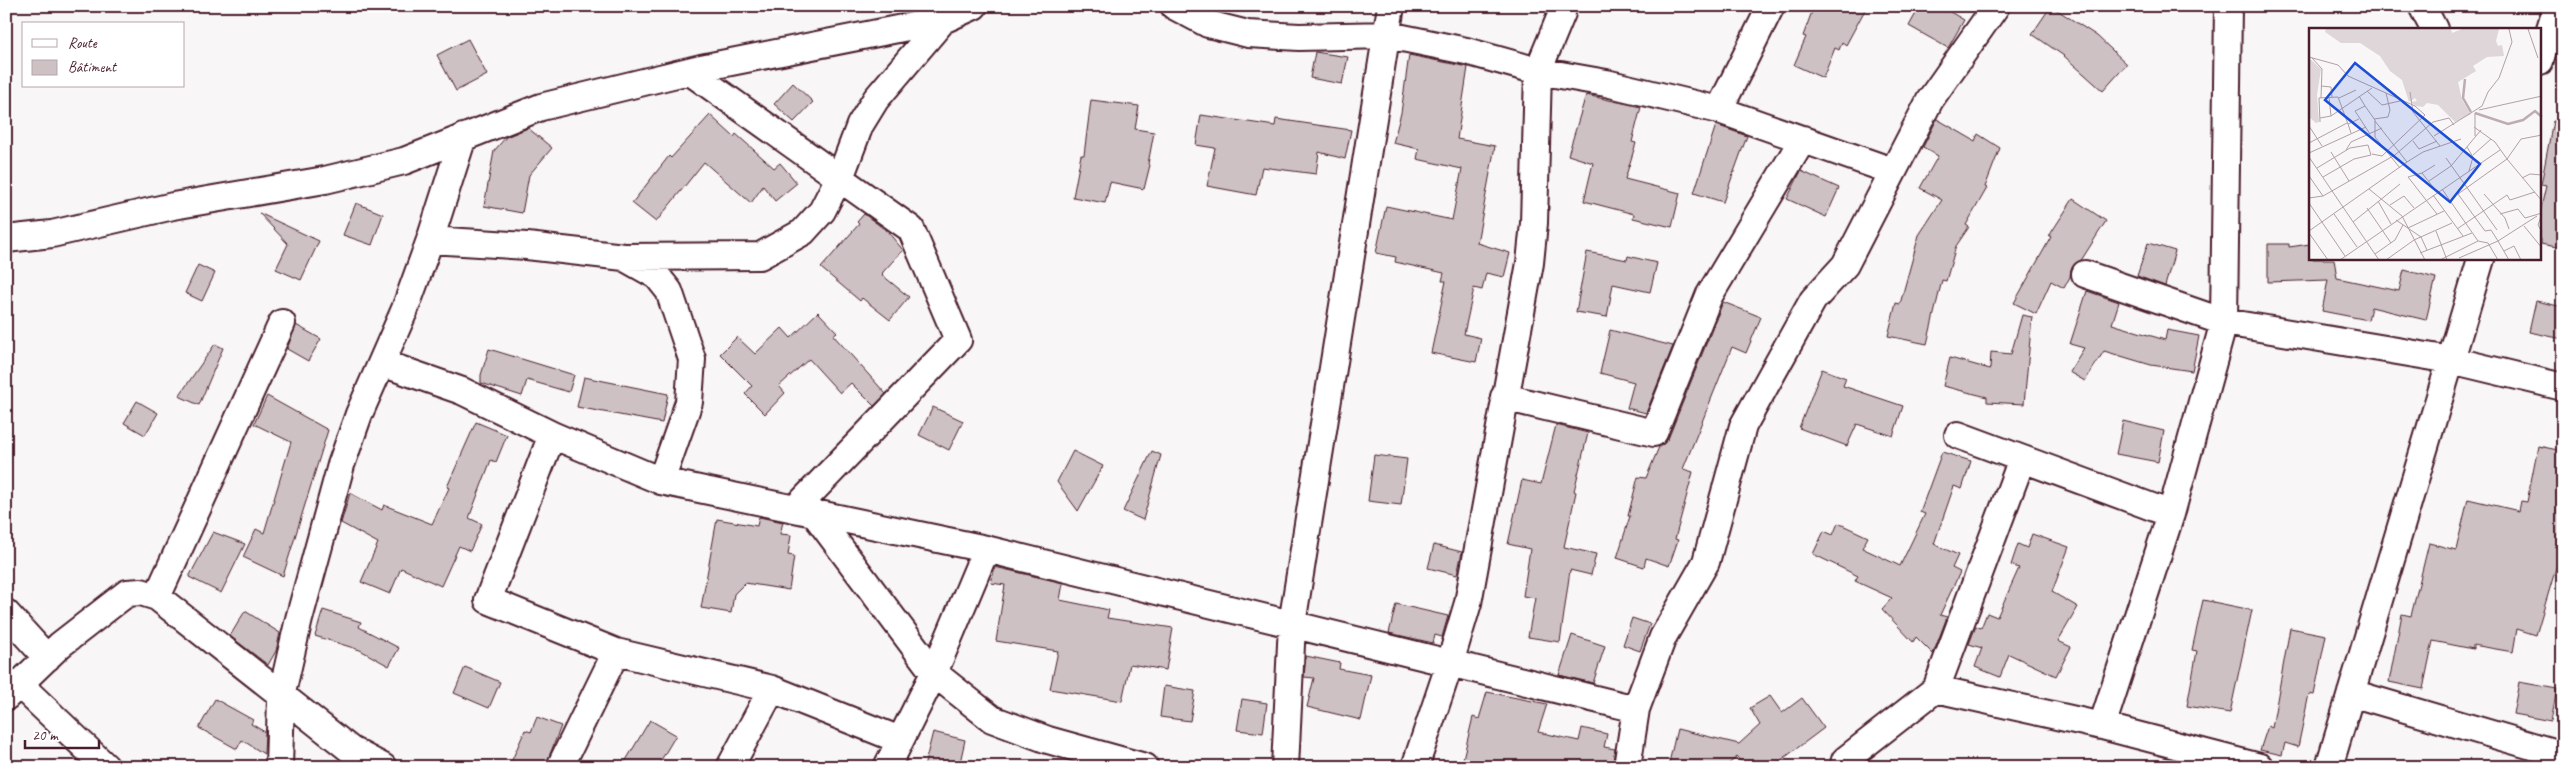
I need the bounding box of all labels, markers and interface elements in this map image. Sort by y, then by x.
legend [22,22,185,88]
inset map [2309,28,2542,260]
text: Route [68,34,98,53]
text: Bâtiment [68,58,118,77]
scale bar [25,718,99,750]
text: 20 m [32,726,59,745]

